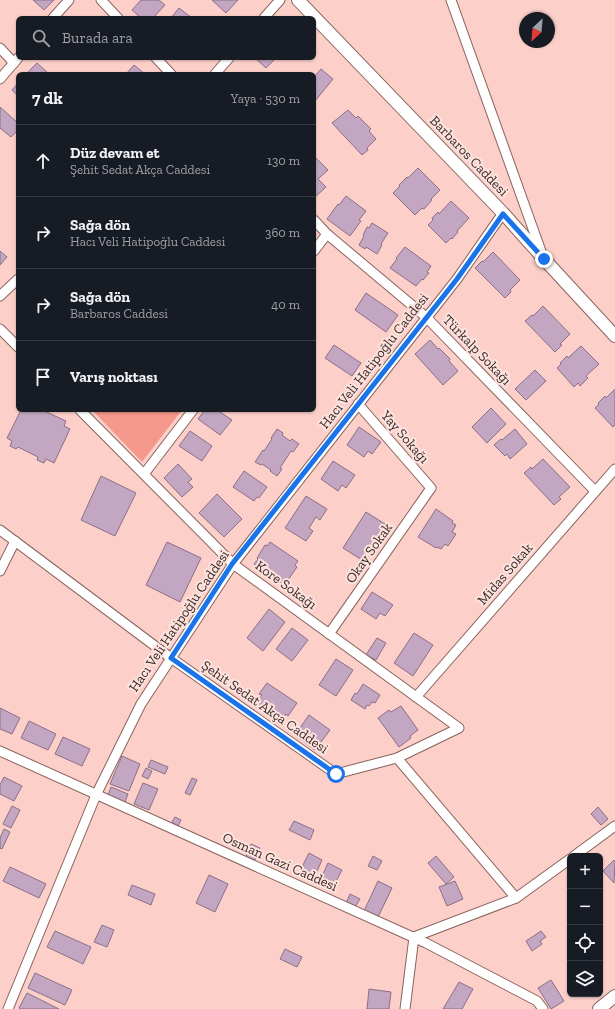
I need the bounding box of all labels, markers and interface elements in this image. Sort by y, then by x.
north arrow [519,12,555,48]
search box [16,16,316,60]
icon: search [30,27,52,49]
text: Burada ara [62,29,133,47]
text: 7 dk [32,88,63,108]
text: Yaya · 530 m [231,91,300,106]
street label: Barbaros Caddesi [426,112,512,200]
text: Düz devam et [70,144,159,162]
icon: ahead [32,150,54,172]
text: 130 m [267,153,300,168]
text: Şehit Sedat Akça Caddesi [70,162,210,177]
text: Sağa dön [70,216,130,234]
icon: right [32,222,54,244]
text: 360 m [265,225,300,240]
text: Hacı Veli Hatipoğlu Caddesi [70,234,225,249]
route end [535,250,553,268]
text: Sağa dön [70,288,130,306]
street label: Hacı Veli Hatipoğlu Caddesi [316,290,432,432]
icon: right [32,294,54,316]
text: 40 m [271,297,300,312]
text: Barbaros Caddesi [70,306,168,321]
street label: Türkalp Sokağı [439,311,515,389]
icon: arrive [32,366,54,388]
text: Varış noktası [70,368,158,386]
street label: Yay Sokağı [377,406,433,467]
street label: Okay Sokak [342,519,396,586]
street label: Midas Sokak [474,539,537,608]
street label: Hacı Veli Hatipoğlu Caddesi [125,547,233,695]
street label: Kore Sokağı [252,557,320,613]
street label: Şehit Sedat Akça Caddesi [198,657,332,757]
route start [327,765,345,783]
street label: Osman Gazi Caddesi [220,829,340,895]
map controls [567,853,603,997]
button: + [567,853,603,889]
button: − [567,889,603,925]
button: locate [567,925,603,961]
button: layers [567,961,603,997]

